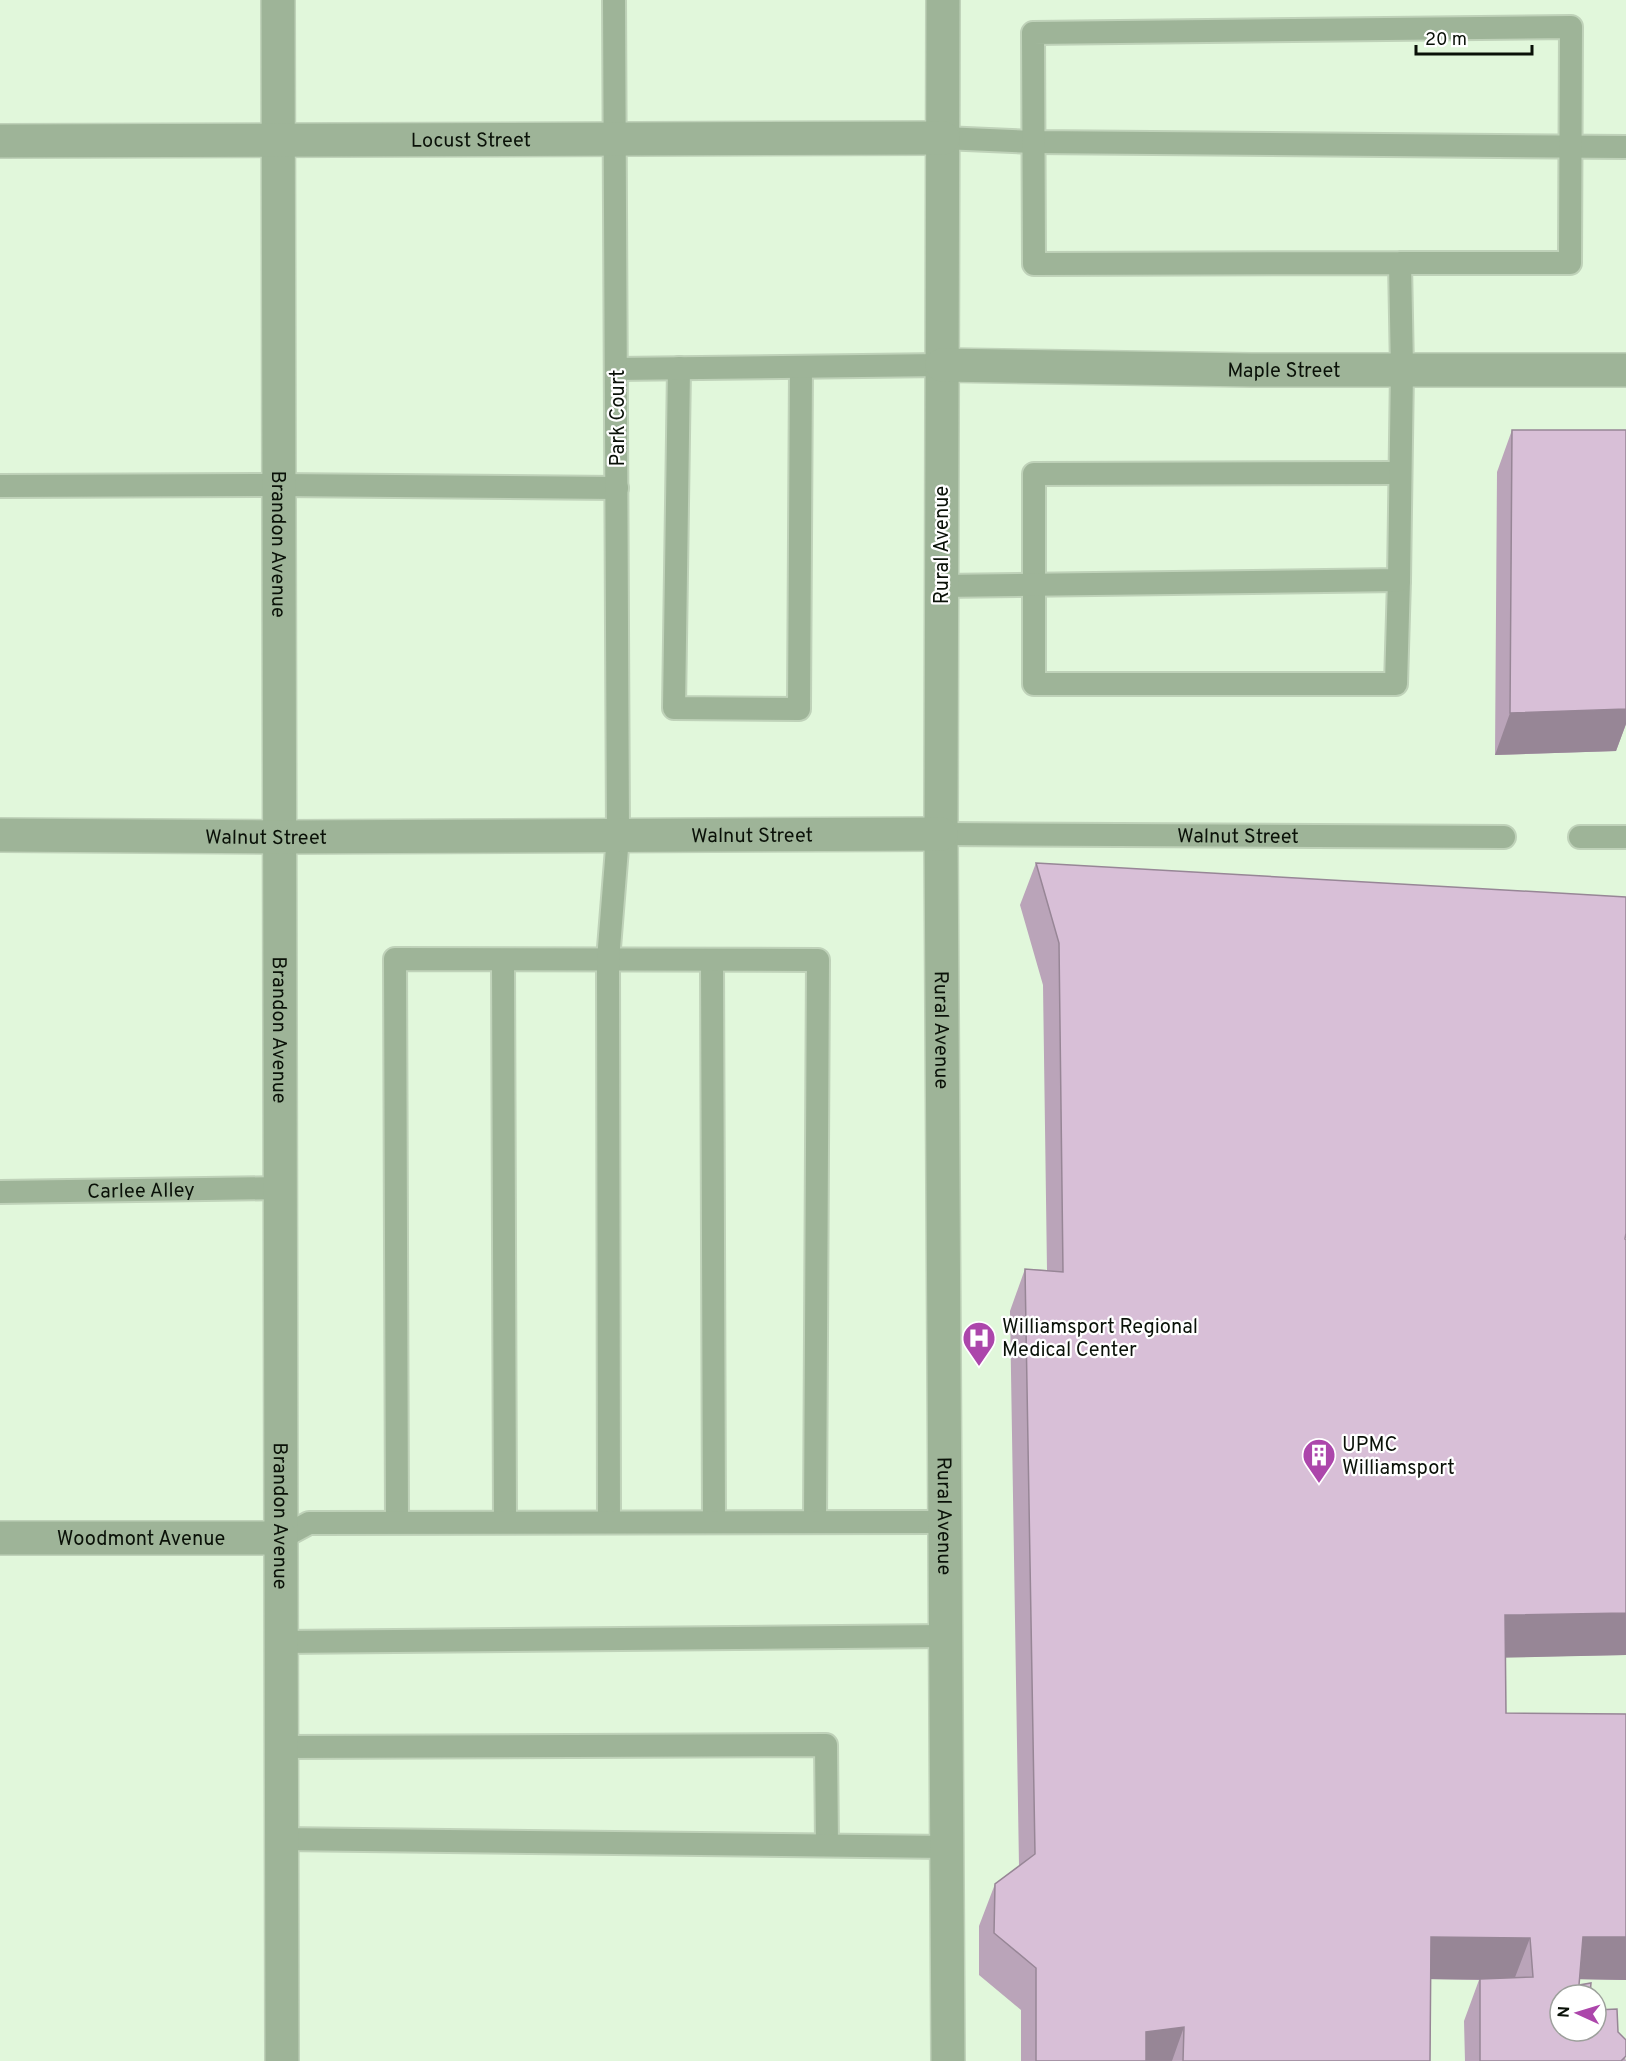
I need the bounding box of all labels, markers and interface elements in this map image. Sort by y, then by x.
scale bar [1416,18,1532,56]
text: 20 m [1425,29,1467,52]
street label: Locust Street [411,128,531,155]
street label: Maple Street [1227,359,1341,385]
street label: Park Court [606,369,632,467]
street label: Brandon Avenue [264,470,290,618]
street label: Rural Avenue [930,486,956,604]
street label: Walnut Street [691,824,813,850]
street label: Walnut Street [1177,824,1299,851]
street label: Walnut Street [205,825,327,852]
street label: Brandon Avenue [265,956,291,1104]
street label: Rural Avenue [927,971,953,1089]
street label: Carlee Alley [87,1178,195,1206]
place label: Williamsport Regional Medical Center [1002,1315,1198,1364]
hospital icon: Williamsport Regional Medical Center [961,1320,997,1367]
place label: UPMC Williamsport [1342,1433,1455,1482]
building icon: UPMC Williamsport [1301,1437,1337,1484]
street label: Brandon Avenue [266,1442,292,1590]
street label: Rural Avenue [930,1457,956,1575]
street label: Woodmont Avenue [57,1527,225,1553]
north arrow [1548,1983,1608,2043]
text: N [1555,2006,1575,2019]

